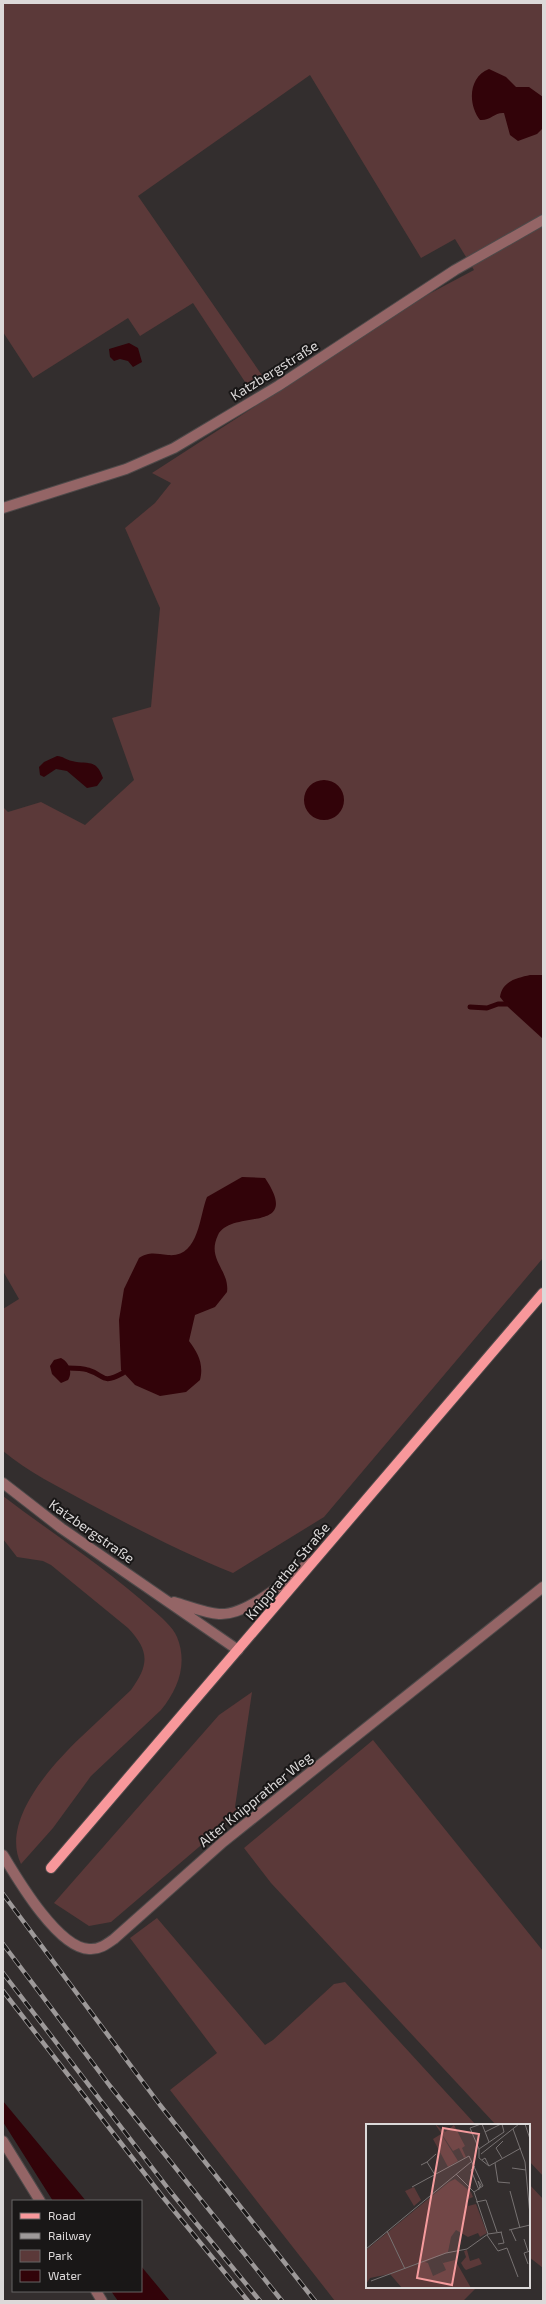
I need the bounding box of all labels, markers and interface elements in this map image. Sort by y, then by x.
street label: Katzbergstraße [227,336,321,404]
street label: Katzbergstraße [46,1495,138,1567]
street label: Knipprather Straße [241,1519,333,1623]
street label: Alter Knipprather Weg [195,1748,315,1850]
inset map [366,2124,530,2288]
legend [12,2200,142,2292]
text: Road [48,2208,76,2222]
text: Railway [48,2228,92,2242]
text: Park [48,2248,73,2262]
text: Water [48,2268,82,2282]

